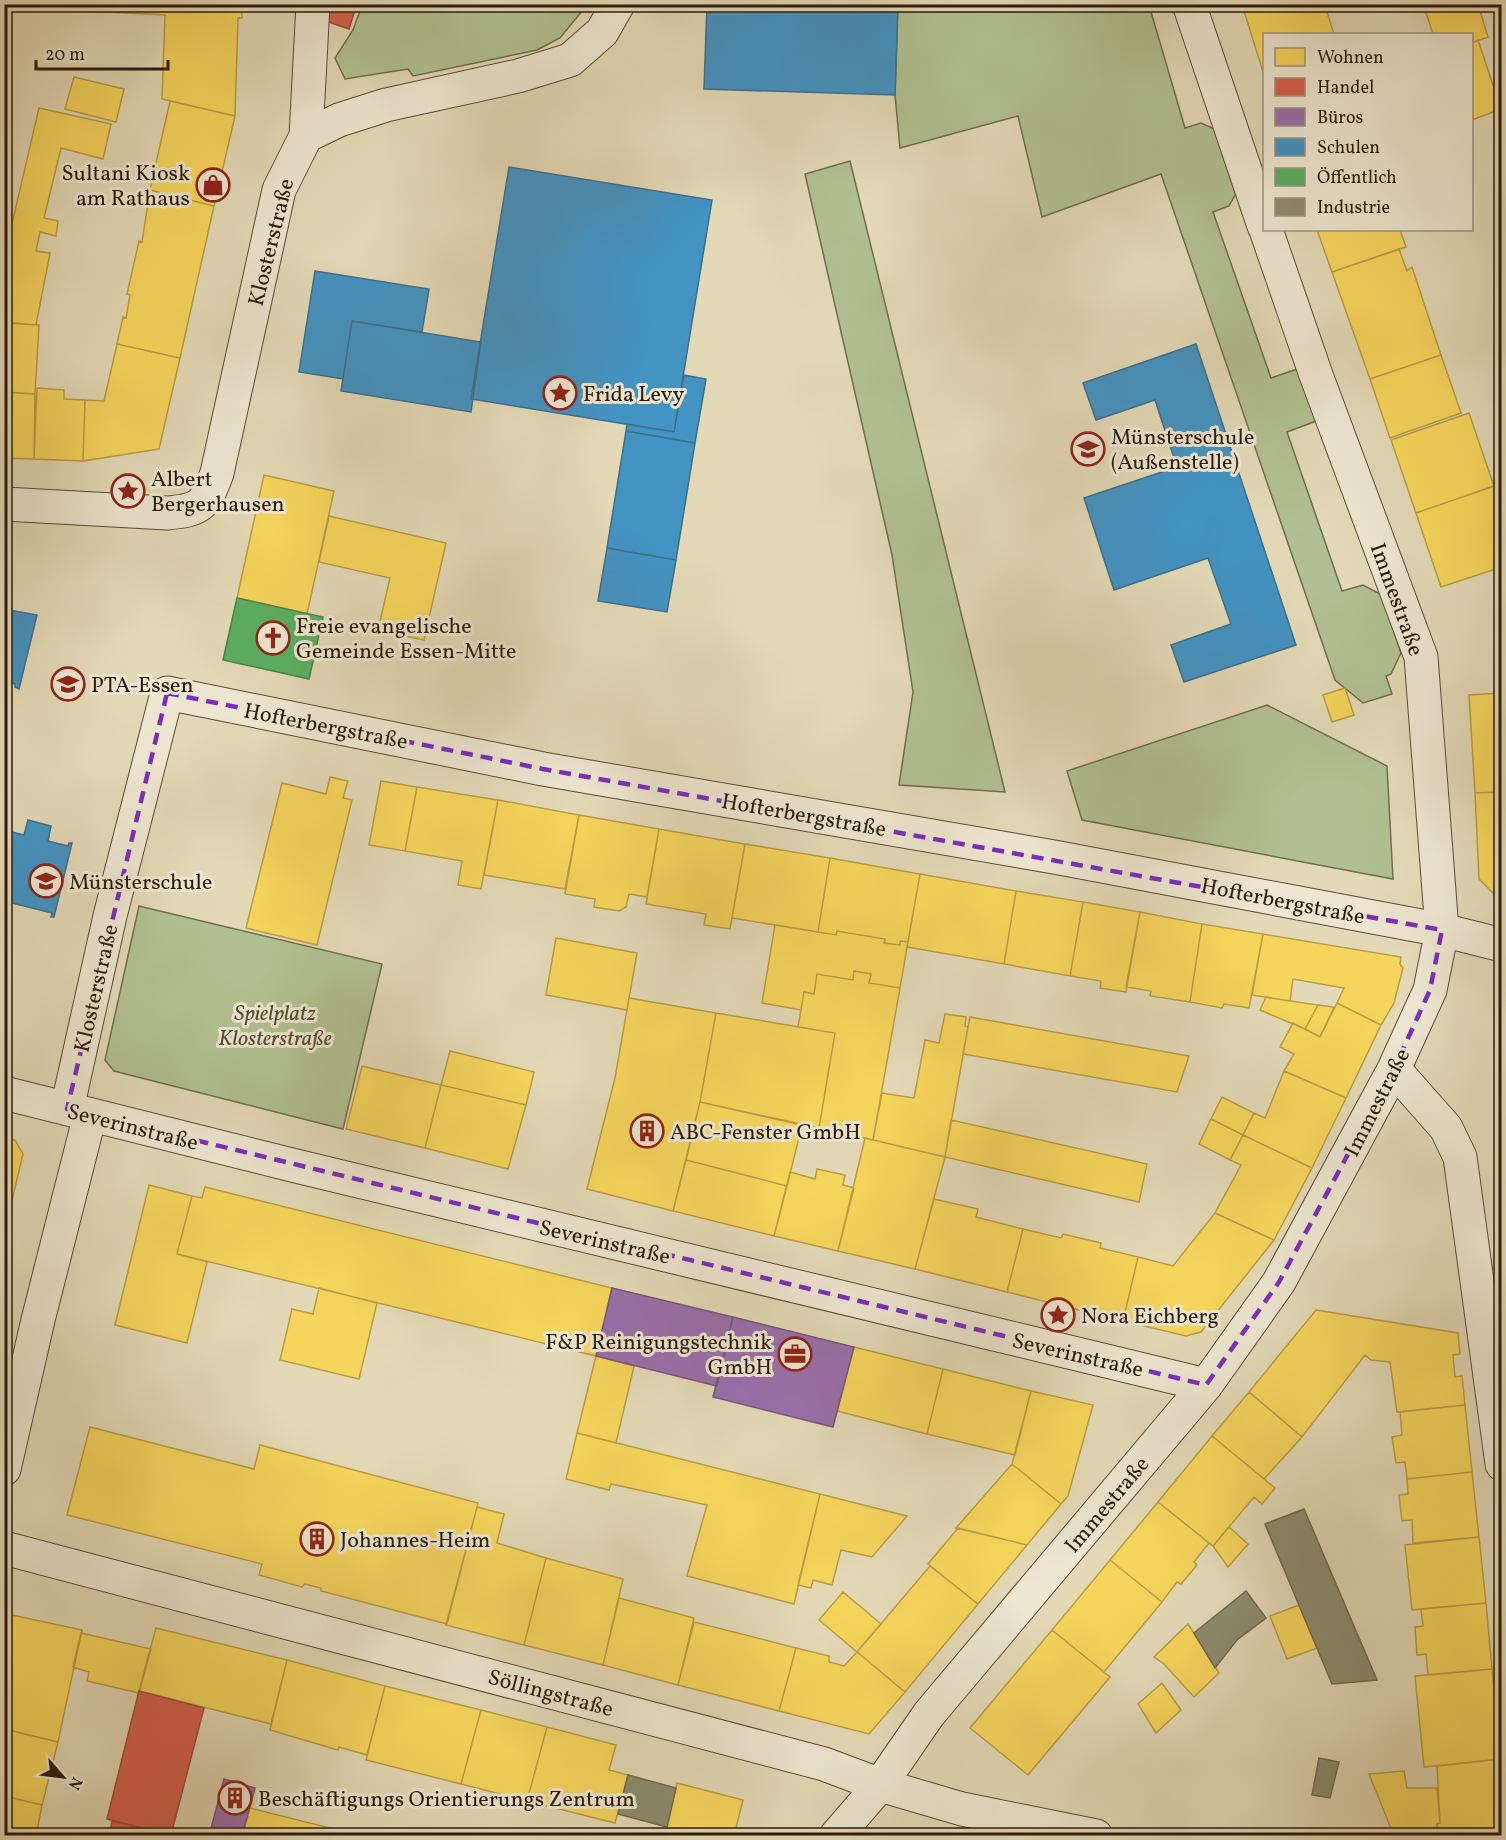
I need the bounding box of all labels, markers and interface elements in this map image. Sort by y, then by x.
scale bar [36,33,168,71]
legend [1263,33,1473,231]
text: 20 m [45,43,85,68]
text: Wohnen [1317,46,1384,71]
text: Handel [1317,76,1374,101]
text: Büros [1317,106,1363,131]
text: Schulen [1317,136,1380,161]
place label: Sultani Kiosk am Rathaus [61,159,190,215]
text: Öffentlich [1317,166,1397,191]
shop icon: Sultani Kiosk am Rathaus [195,167,231,203]
street label: Klosterstraße [242,175,303,310]
text: Industrie [1317,196,1390,221]
place icon: Frida Levy [542,375,578,411]
place label: Frida Levy [583,380,684,411]
place label: Münsterschule (Außenstelle) [1111,423,1254,479]
school or university icon: Münsterschule (Außenstelle) [1070,431,1106,467]
place label: Albert Bergerhausen [151,465,285,521]
place icon: Albert Bergerhausen [110,473,146,509]
street label: Immestraße [1361,539,1430,661]
place label: Freie evangelische Gemeinde Essen-Mitte [296,612,516,668]
church icon: Freie evangelische Gemeinde Essen-Mitte [255,620,291,656]
school or university icon: PTA-Essen [50,666,86,702]
place label: PTA-Essen [91,671,194,702]
street label: Hofterbergstraße [241,696,410,759]
street label: Hofterbergstraße [719,787,888,846]
school or university icon: Münsterschule [28,863,64,899]
place label: Münsterschule [69,868,212,899]
street label: Hofterbergstraße [1198,871,1367,934]
street label: Klosterstraße [68,921,127,1056]
park label: Spielplatz Klosterstraße [218,999,332,1055]
street label: Immestraße [1338,1044,1419,1163]
street label: Severinstraße [64,1097,201,1160]
building icon: ABC-Fenster GmbH [629,1113,665,1149]
place label: ABC-Fenster GmbH [670,1118,861,1149]
street label: Severinstraße [536,1213,673,1274]
place icon: Nora Eichberg [1040,1297,1076,1333]
place label: Nora Eichberg [1081,1302,1219,1333]
street label: Severinstraße [1009,1326,1146,1387]
place label: F&P Reinigungstechnik GmbH [545,1328,772,1384]
office icon: F&P Reinigungstechnik GmbH [777,1336,813,1372]
street label: Immestraße [1058,1450,1158,1561]
building icon: Johannes-Heim [299,1521,335,1557]
place label: Johannes-Heim [340,1526,491,1557]
street label: Söllingstraße [484,1663,617,1726]
north arrow [33,1747,93,1807]
text: N [62,1773,87,1794]
building icon: Beschäftigungs Orientierungs Zentrum [217,1780,253,1816]
place label: Beschäftigungs Orientierungs Zentrum [258,1785,635,1816]

